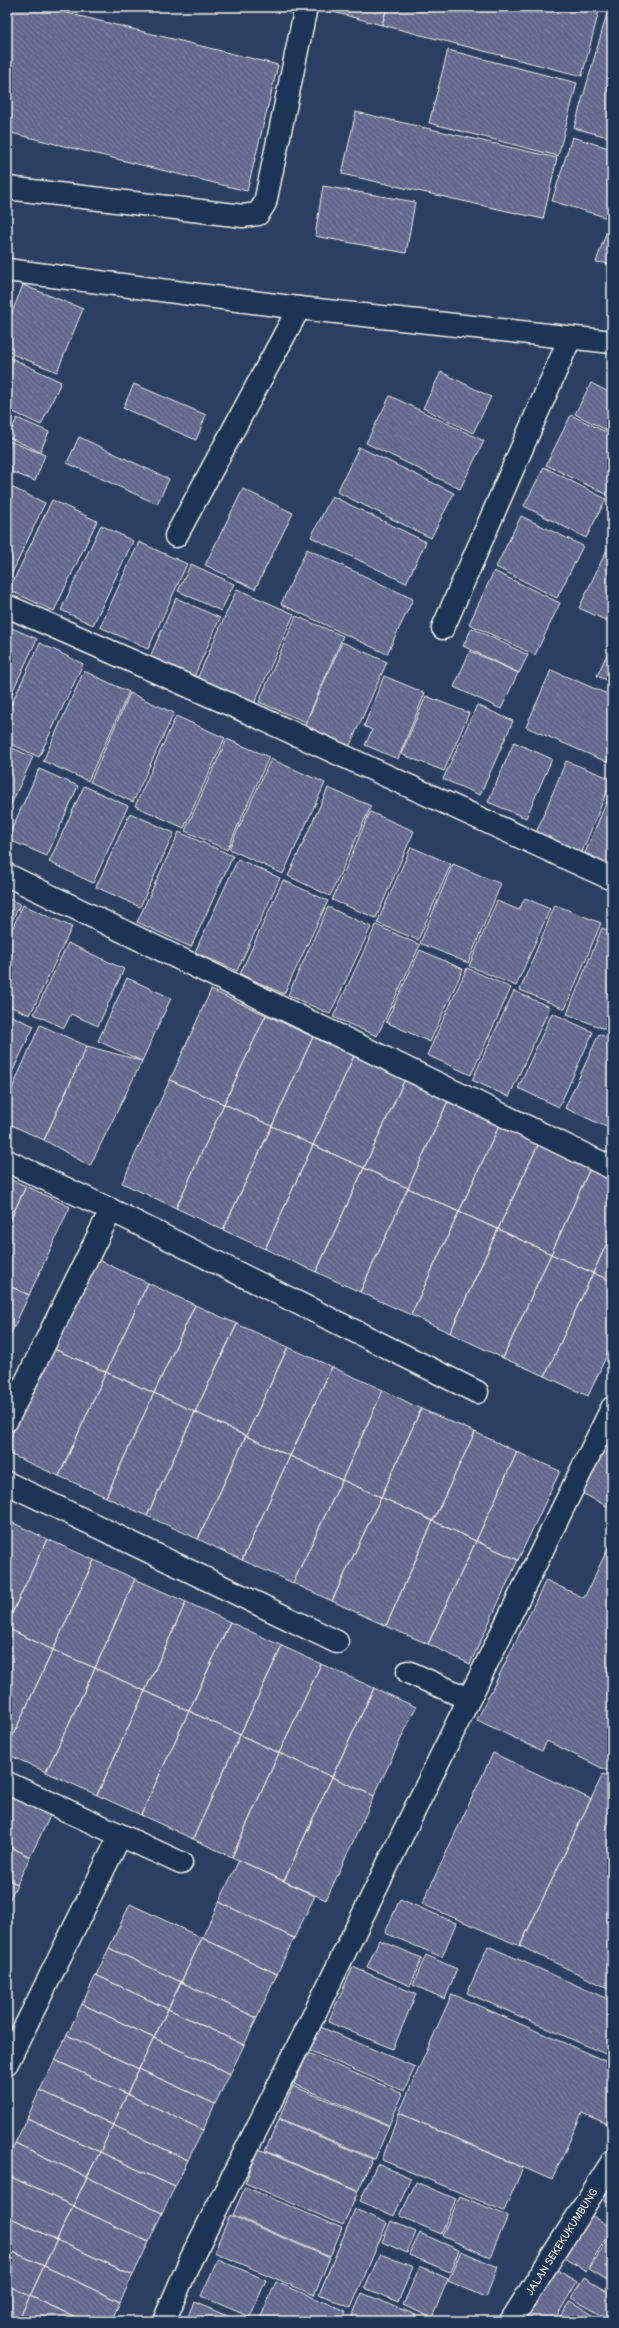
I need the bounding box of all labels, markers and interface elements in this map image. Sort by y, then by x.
street label: JALAN SEKEKUKUMBUNG [523,2186,601,2298]

